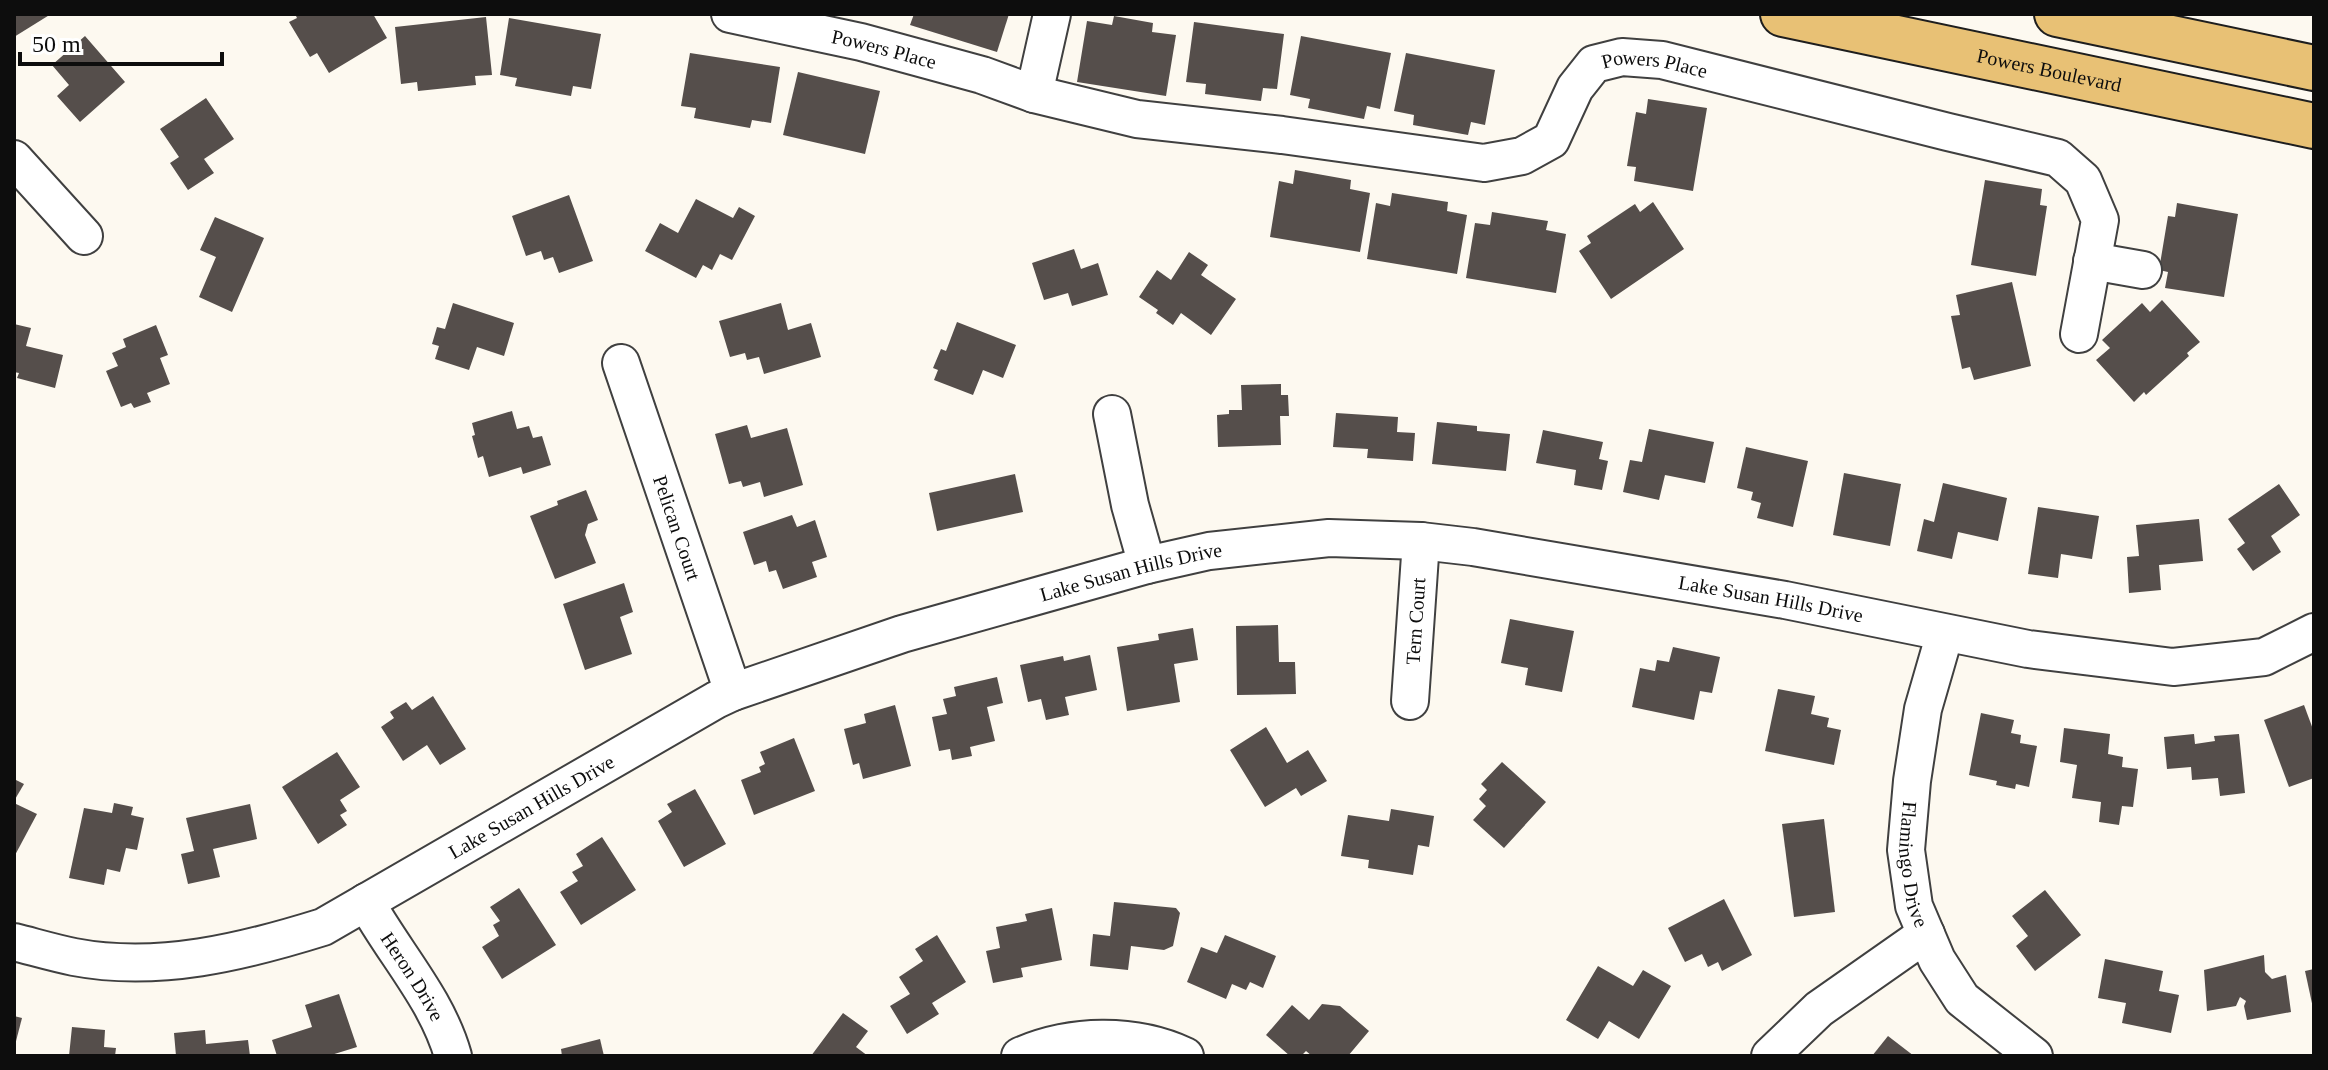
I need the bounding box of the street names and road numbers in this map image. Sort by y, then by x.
street label: Powers Place [830,25,939,73]
street label: Powers Boulevard [1975,44,2123,96]
street label: Powers Place [1599,46,1710,82]
street label: Pelican Court [649,472,705,584]
street label: Lake Susan Hills Drive [1037,539,1223,606]
street label: Lake Susan Hills Drive [1677,571,1865,627]
street label: Tern Court [1402,577,1429,665]
street label: Lake Susan Hills Drive [445,750,618,863]
street label: Flamingo Drive [1895,800,1933,931]
street label: Heron Drive [376,928,449,1025]

